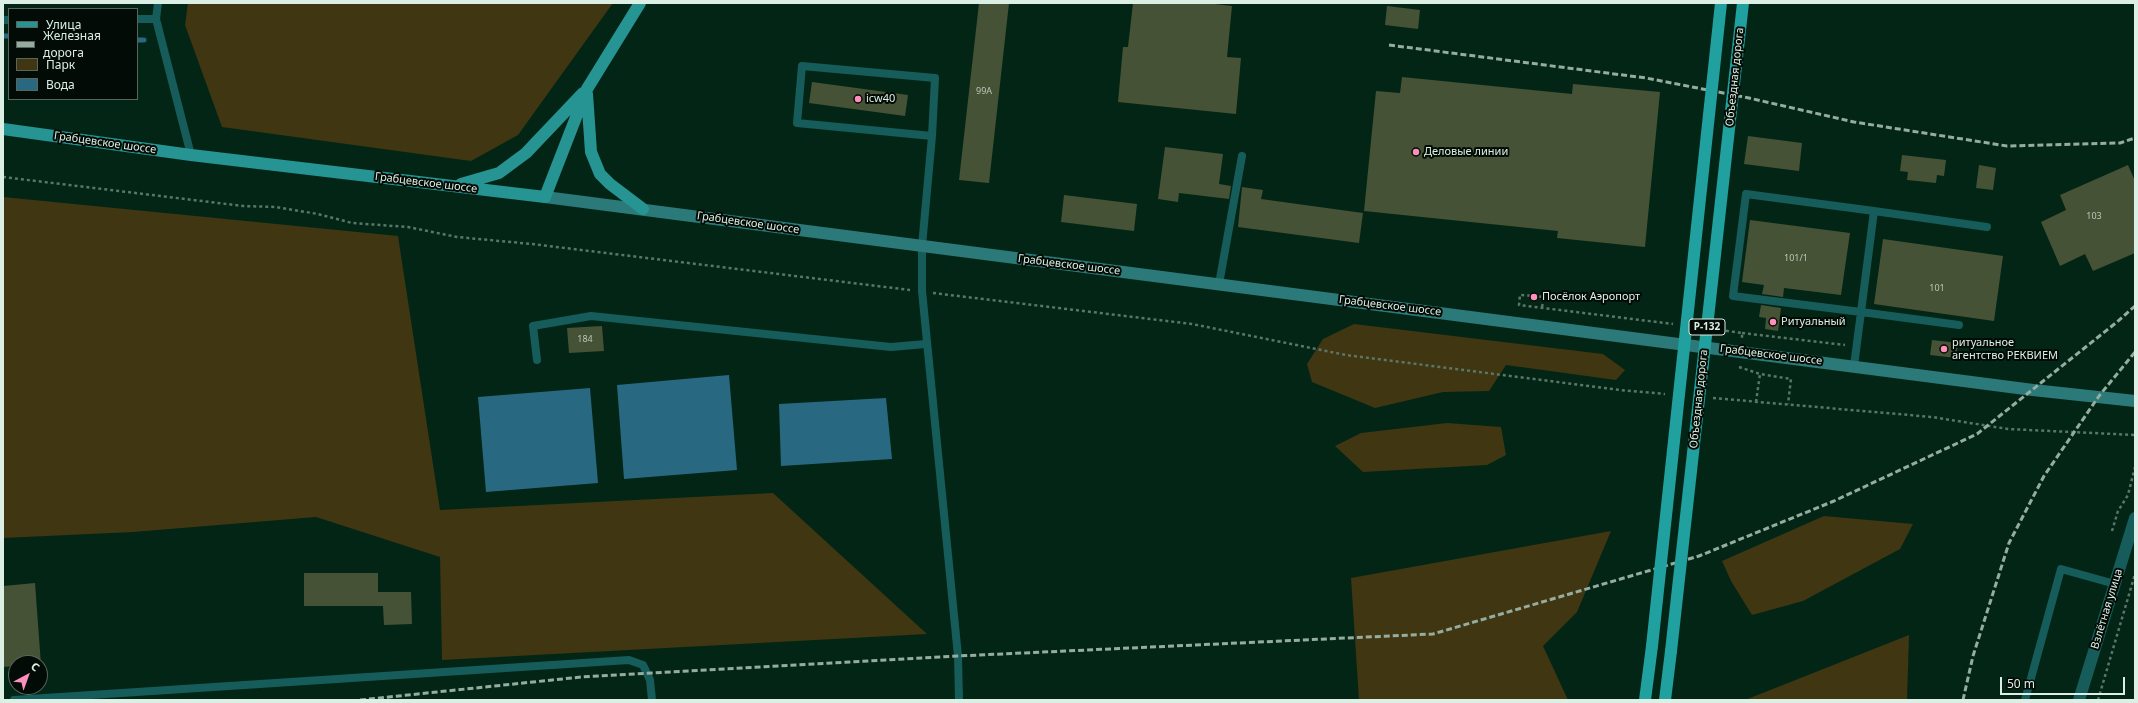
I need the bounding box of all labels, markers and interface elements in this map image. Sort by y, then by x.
legend [8,8,138,100]
text: Улица [46,16,81,33]
text: Железная дорога [43,27,101,61]
street label: Объездная дорога [1723,27,1747,127]
text: Парк [46,56,75,73]
text: Вода [46,76,75,93]
house number: 99А [976,86,992,96]
place label: icw40 [866,92,895,106]
marker: icw40 [853,94,863,104]
street label: Грабцевское шоссе [53,129,157,157]
place label: Деловые линии [1424,145,1508,159]
marker: Деловые линии [1411,147,1421,157]
street label: Грабцевское шоссе [374,170,478,196]
street label: Грабцевское шоссе [696,209,800,237]
house number: 103 [2086,211,2102,221]
street label: Грабцевское шоссе [1017,252,1121,278]
house number: 101/1 [1784,253,1808,263]
house number: 101 [1929,283,1945,293]
place label: Посёлок Аэропорт [1542,290,1640,304]
marker: Посёлок Аэропорт [1529,292,1539,302]
street label: Грабцевское шоссе [1338,293,1442,319]
place label: Ритуальный [1781,315,1846,329]
marker: Ритуальный [1768,317,1778,327]
road number: Р-132 [1689,319,1725,335]
house number: 184 [577,334,593,344]
place label: ритуальное агентство РЕКВИЕМ [1952,336,2058,362]
street label: Грабцевское шоссе [1719,342,1823,368]
marker: ритуальное агентство РЕКВИЕМ [1939,344,1949,354]
street label: Объездная дорога [1687,349,1711,449]
street label: Взлётная улица [2089,567,2125,651]
north arrow [8,655,48,695]
text: С [28,658,43,674]
scale bar [2002,669,2127,695]
text: 50 m [2007,675,2035,692]

